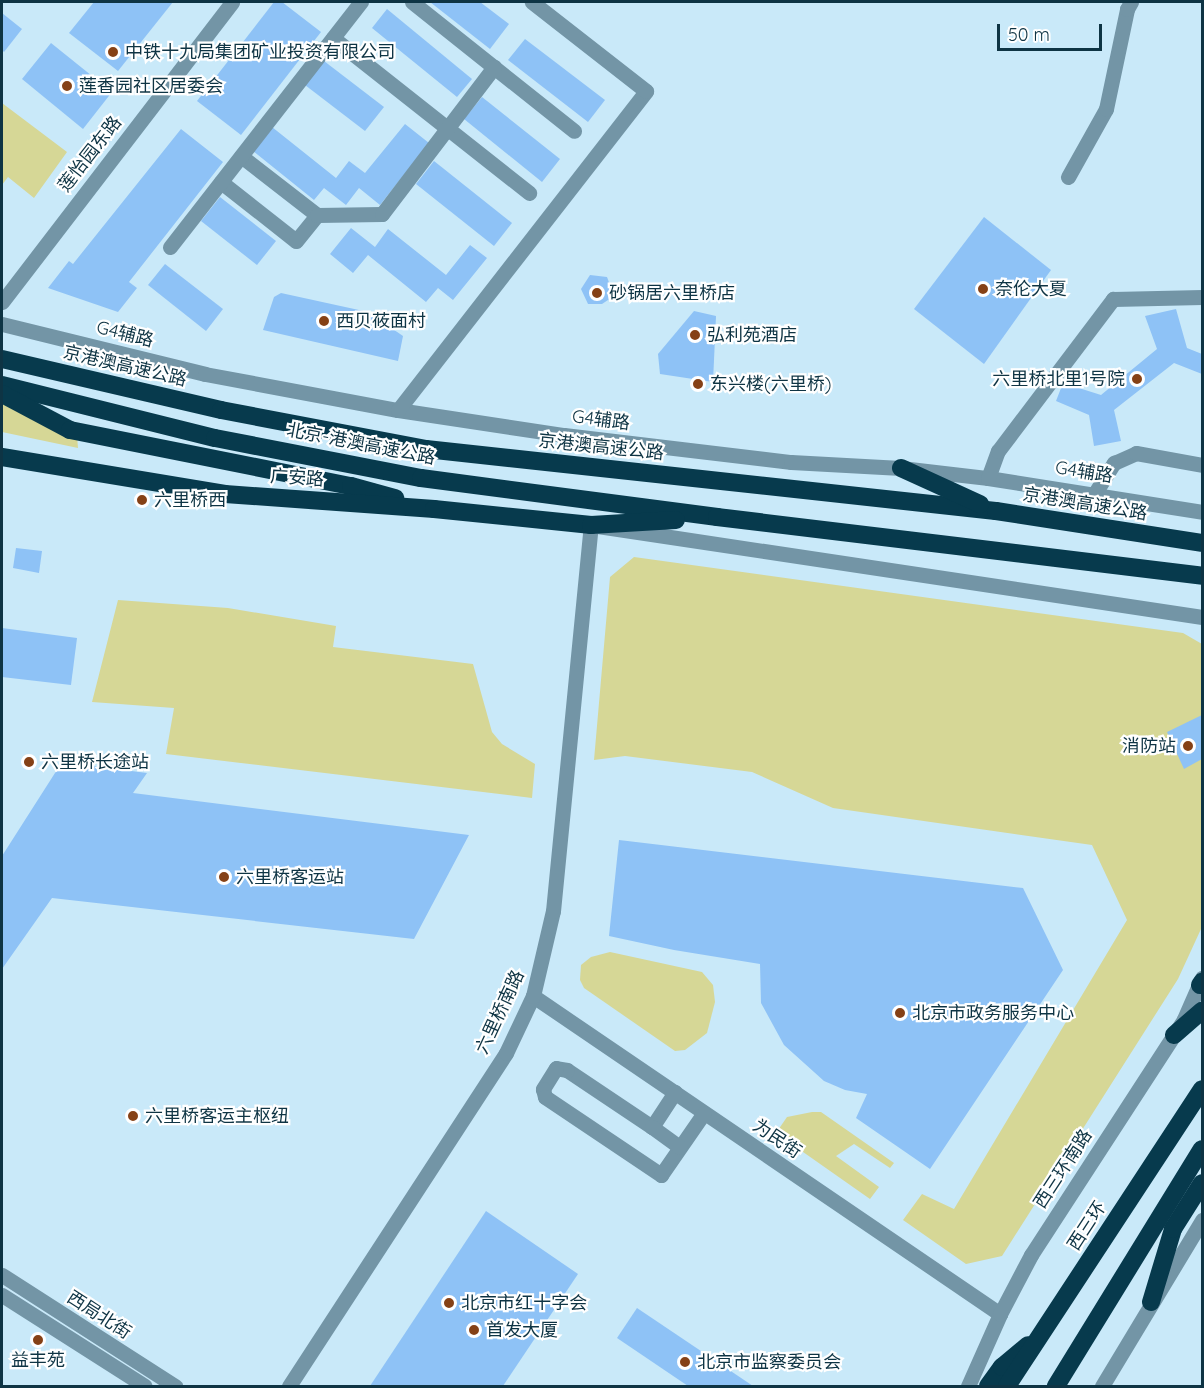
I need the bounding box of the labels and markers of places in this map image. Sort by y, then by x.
place label: 中铁十九局集团矿业投资有限公司 [125,41,395,63]
marker: 中铁十九局集团矿业投资有限公司 [106,45,120,59]
place label: 莲香园社区居委会 [79,75,223,97]
marker: 莲香园社区居委会 [60,79,74,93]
place label: 奈伦大夏 [995,278,1067,300]
place label: 砂锅居六里桥店 [609,282,735,304]
marker: 奈伦大夏 [976,282,990,296]
marker: 砂锅居六里桥店 [590,286,604,300]
place label: 西贝莜面村 [336,310,426,332]
marker: 西贝莜面村 [317,314,331,328]
place label: 弘利苑酒店 [707,324,797,346]
marker: 弘利苑酒店 [688,328,702,342]
place label: 六里桥北里1号院 [992,368,1125,390]
marker: 六里桥北里1号院 [1130,372,1144,386]
place label: 东兴楼(六里桥) [710,373,831,395]
marker: 东兴楼(六里桥) [691,377,705,391]
place label: 六里桥西 [154,489,226,511]
marker: 六里桥西 [135,493,149,507]
place label: 消防站 [1122,735,1176,757]
marker: 消防站 [1181,739,1195,753]
place label: 六里桥长途站 [41,751,149,773]
marker: 六里桥长途站 [22,755,36,769]
place label: 六里桥客运站 [236,866,344,888]
marker: 六里桥客运站 [217,870,231,884]
place label: 北京市政务服务中心 [912,1002,1074,1024]
marker: 北京市政务服务中心 [893,1006,907,1020]
place label: 六里桥客运主枢纽 [145,1105,289,1127]
marker: 六里桥客运主枢纽 [126,1109,140,1123]
place label: 北京市红十字会 [461,1292,587,1314]
marker: 北京市红十字会 [442,1296,456,1310]
place label: 首发大厦 [486,1319,558,1341]
marker: 首发大厦 [467,1323,481,1337]
marker: 益丰苑 [31,1333,45,1347]
place label: 益丰苑 [11,1349,65,1371]
place label: 北京市监察委员会 [697,1351,841,1373]
marker: 北京市监察委员会 [678,1355,692,1369]

